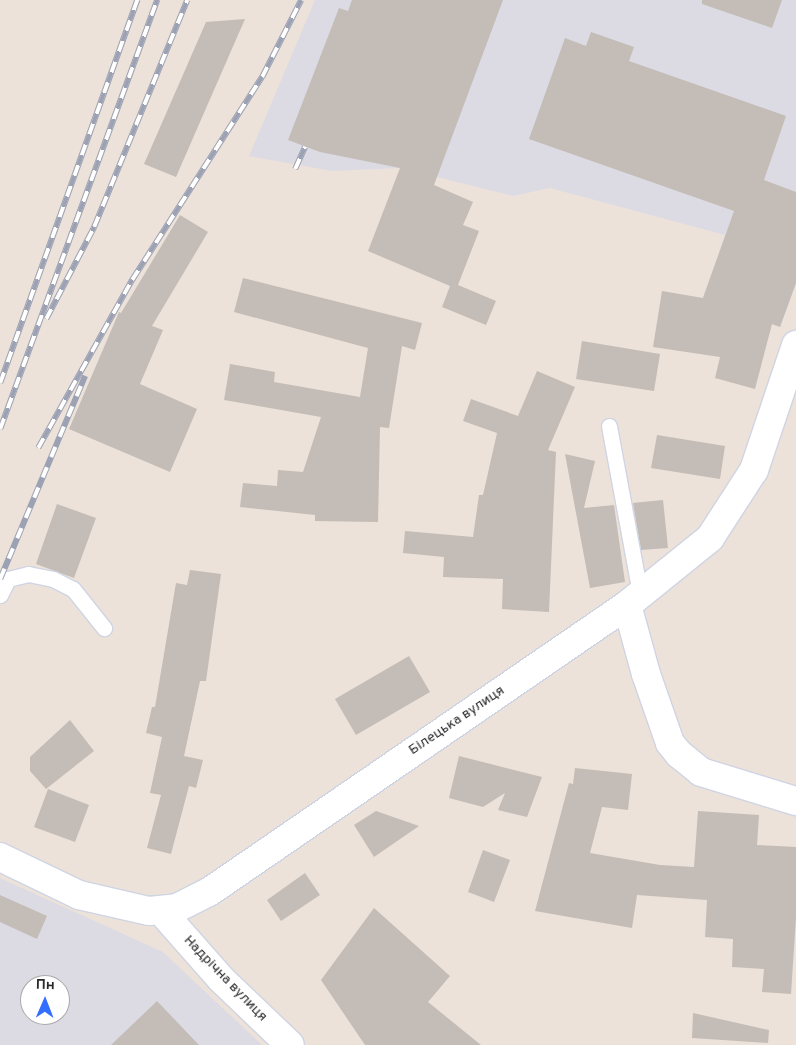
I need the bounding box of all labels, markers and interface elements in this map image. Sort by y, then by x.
street label: Білецька вулиця [406,683,508,759]
street label: Надрічна вулиця [180,932,270,1026]
north arrow [20,975,70,1025]
text: Пн [36,977,55,994]

